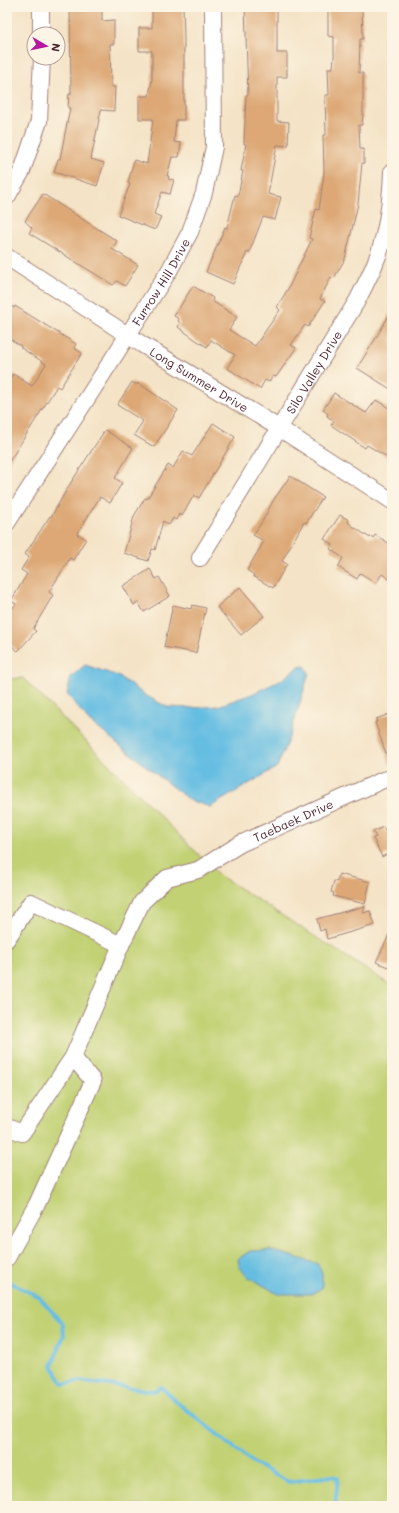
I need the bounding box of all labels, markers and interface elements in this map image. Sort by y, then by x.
north arrow [26,26,66,66]
text: N [48,42,64,53]
street label: Furrow Hill Drive [128,235,193,329]
street label: Silo Valley Drive [282,327,345,417]
street label: Long Summer Drive [147,343,252,416]
street label: Taebaek Drive [250,795,336,845]

